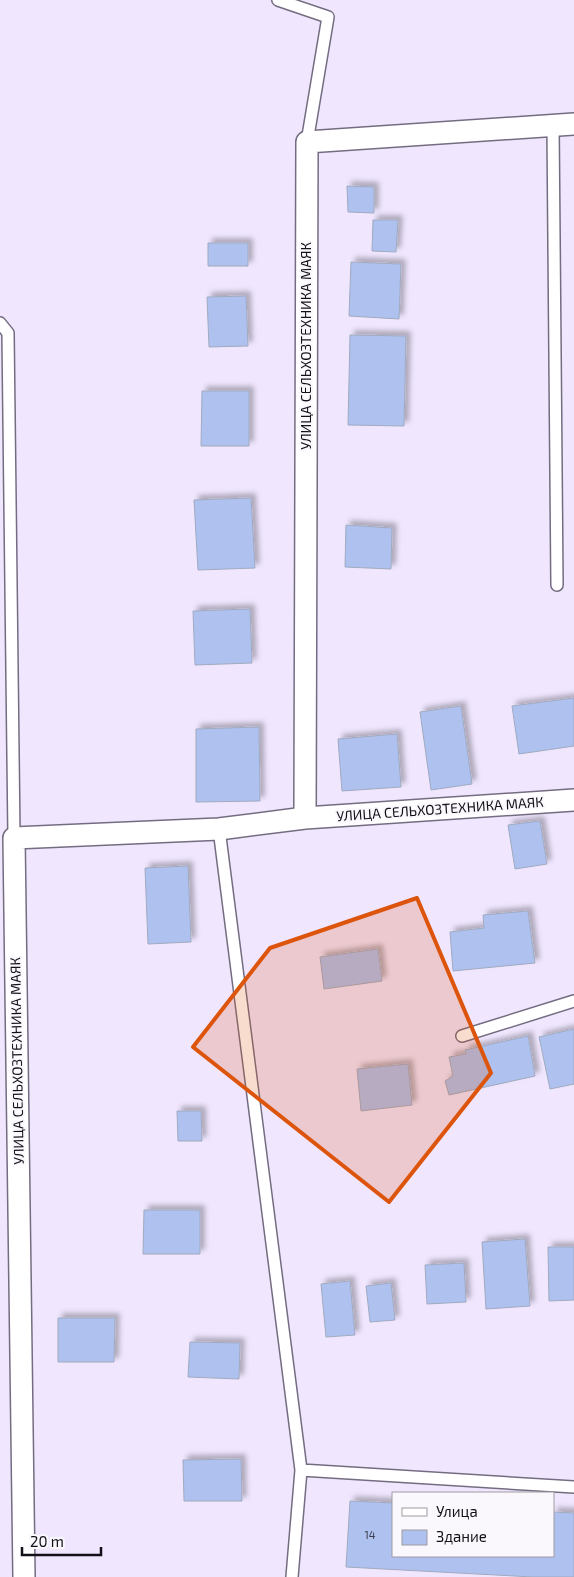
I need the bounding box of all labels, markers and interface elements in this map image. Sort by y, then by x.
street label: УЛИЦА СЕЛЬХОЗТЕХНИКА МАЯК [297,242,314,450]
street label: УЛИЦА СЕЛЬХОЗТЕХНИКА МАЯК [336,793,544,824]
street label: УЛИЦА СЕЛЬХОЗТЕХНИКА МАЯК [6,957,27,1165]
legend [392,1492,554,1557]
text: Улица [436,1502,478,1520]
scale bar [22,1524,101,1556]
text: Здание [436,1527,487,1545]
house number: 14 [364,1528,376,1541]
text: 20 m [30,1532,64,1550]

